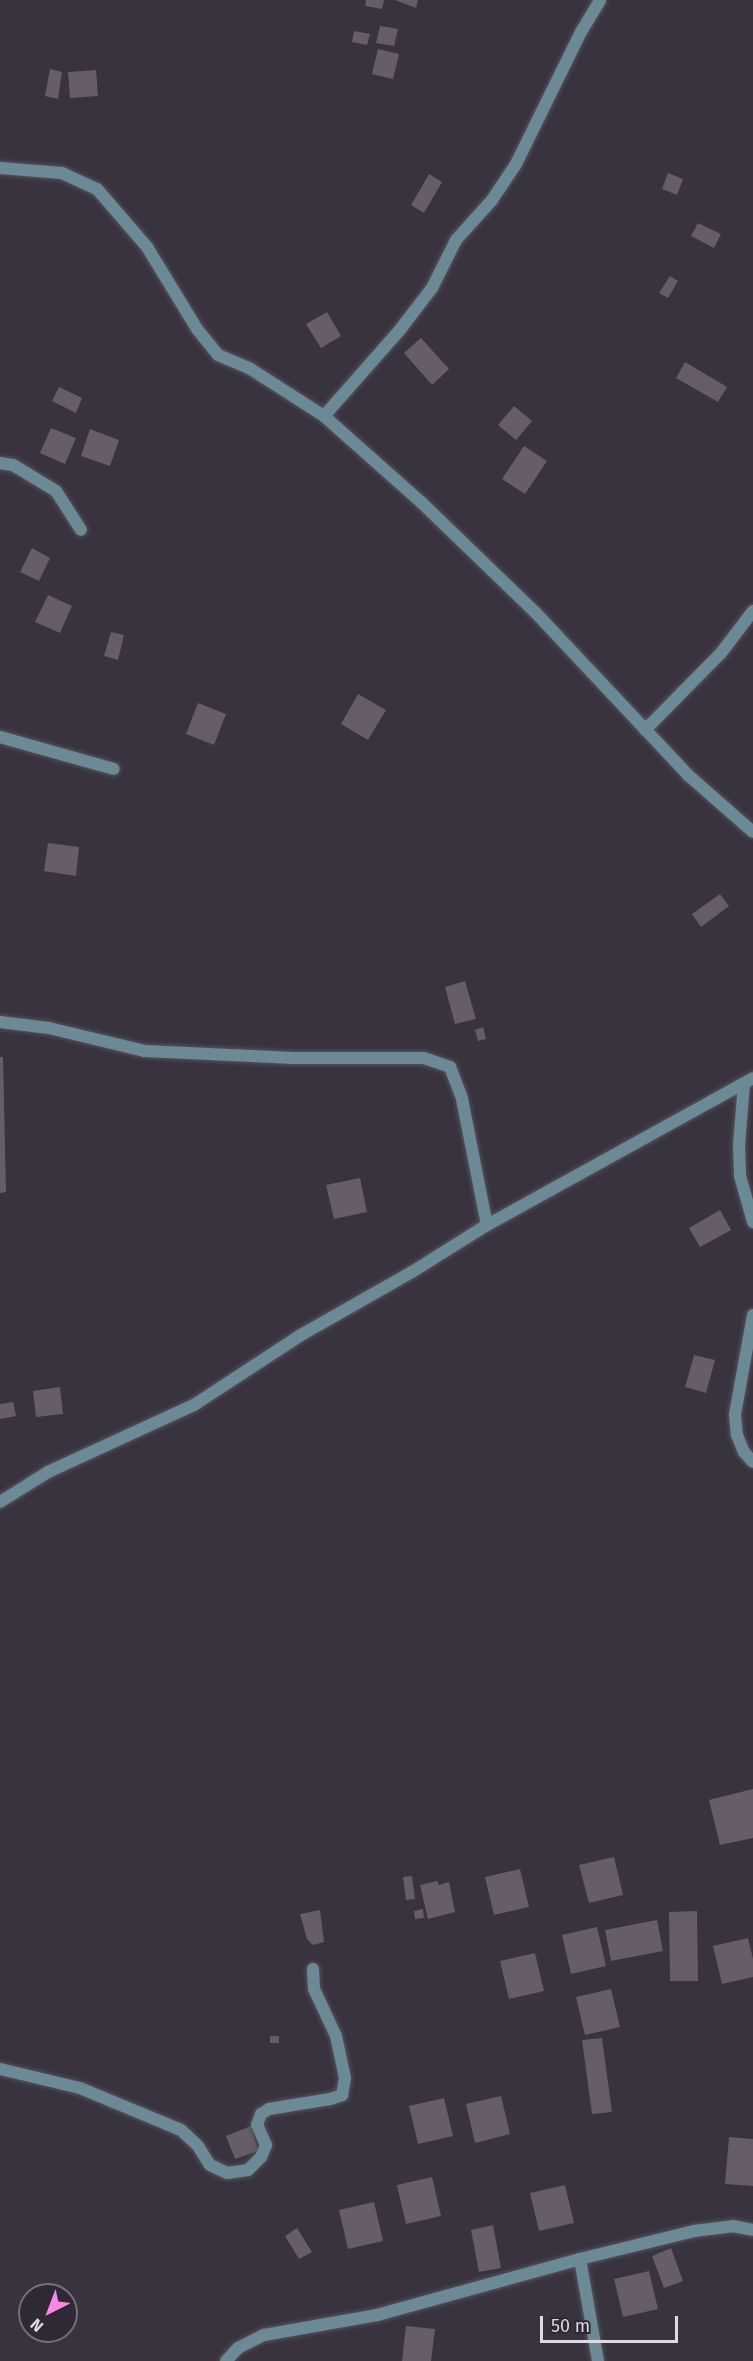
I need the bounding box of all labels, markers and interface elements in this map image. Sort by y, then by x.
north arrow [18,2283,78,2343]
scale bar [543,2304,681,2342]
text: N [27,2315,47,2336]
text: 50 m [551,2315,590,2337]

